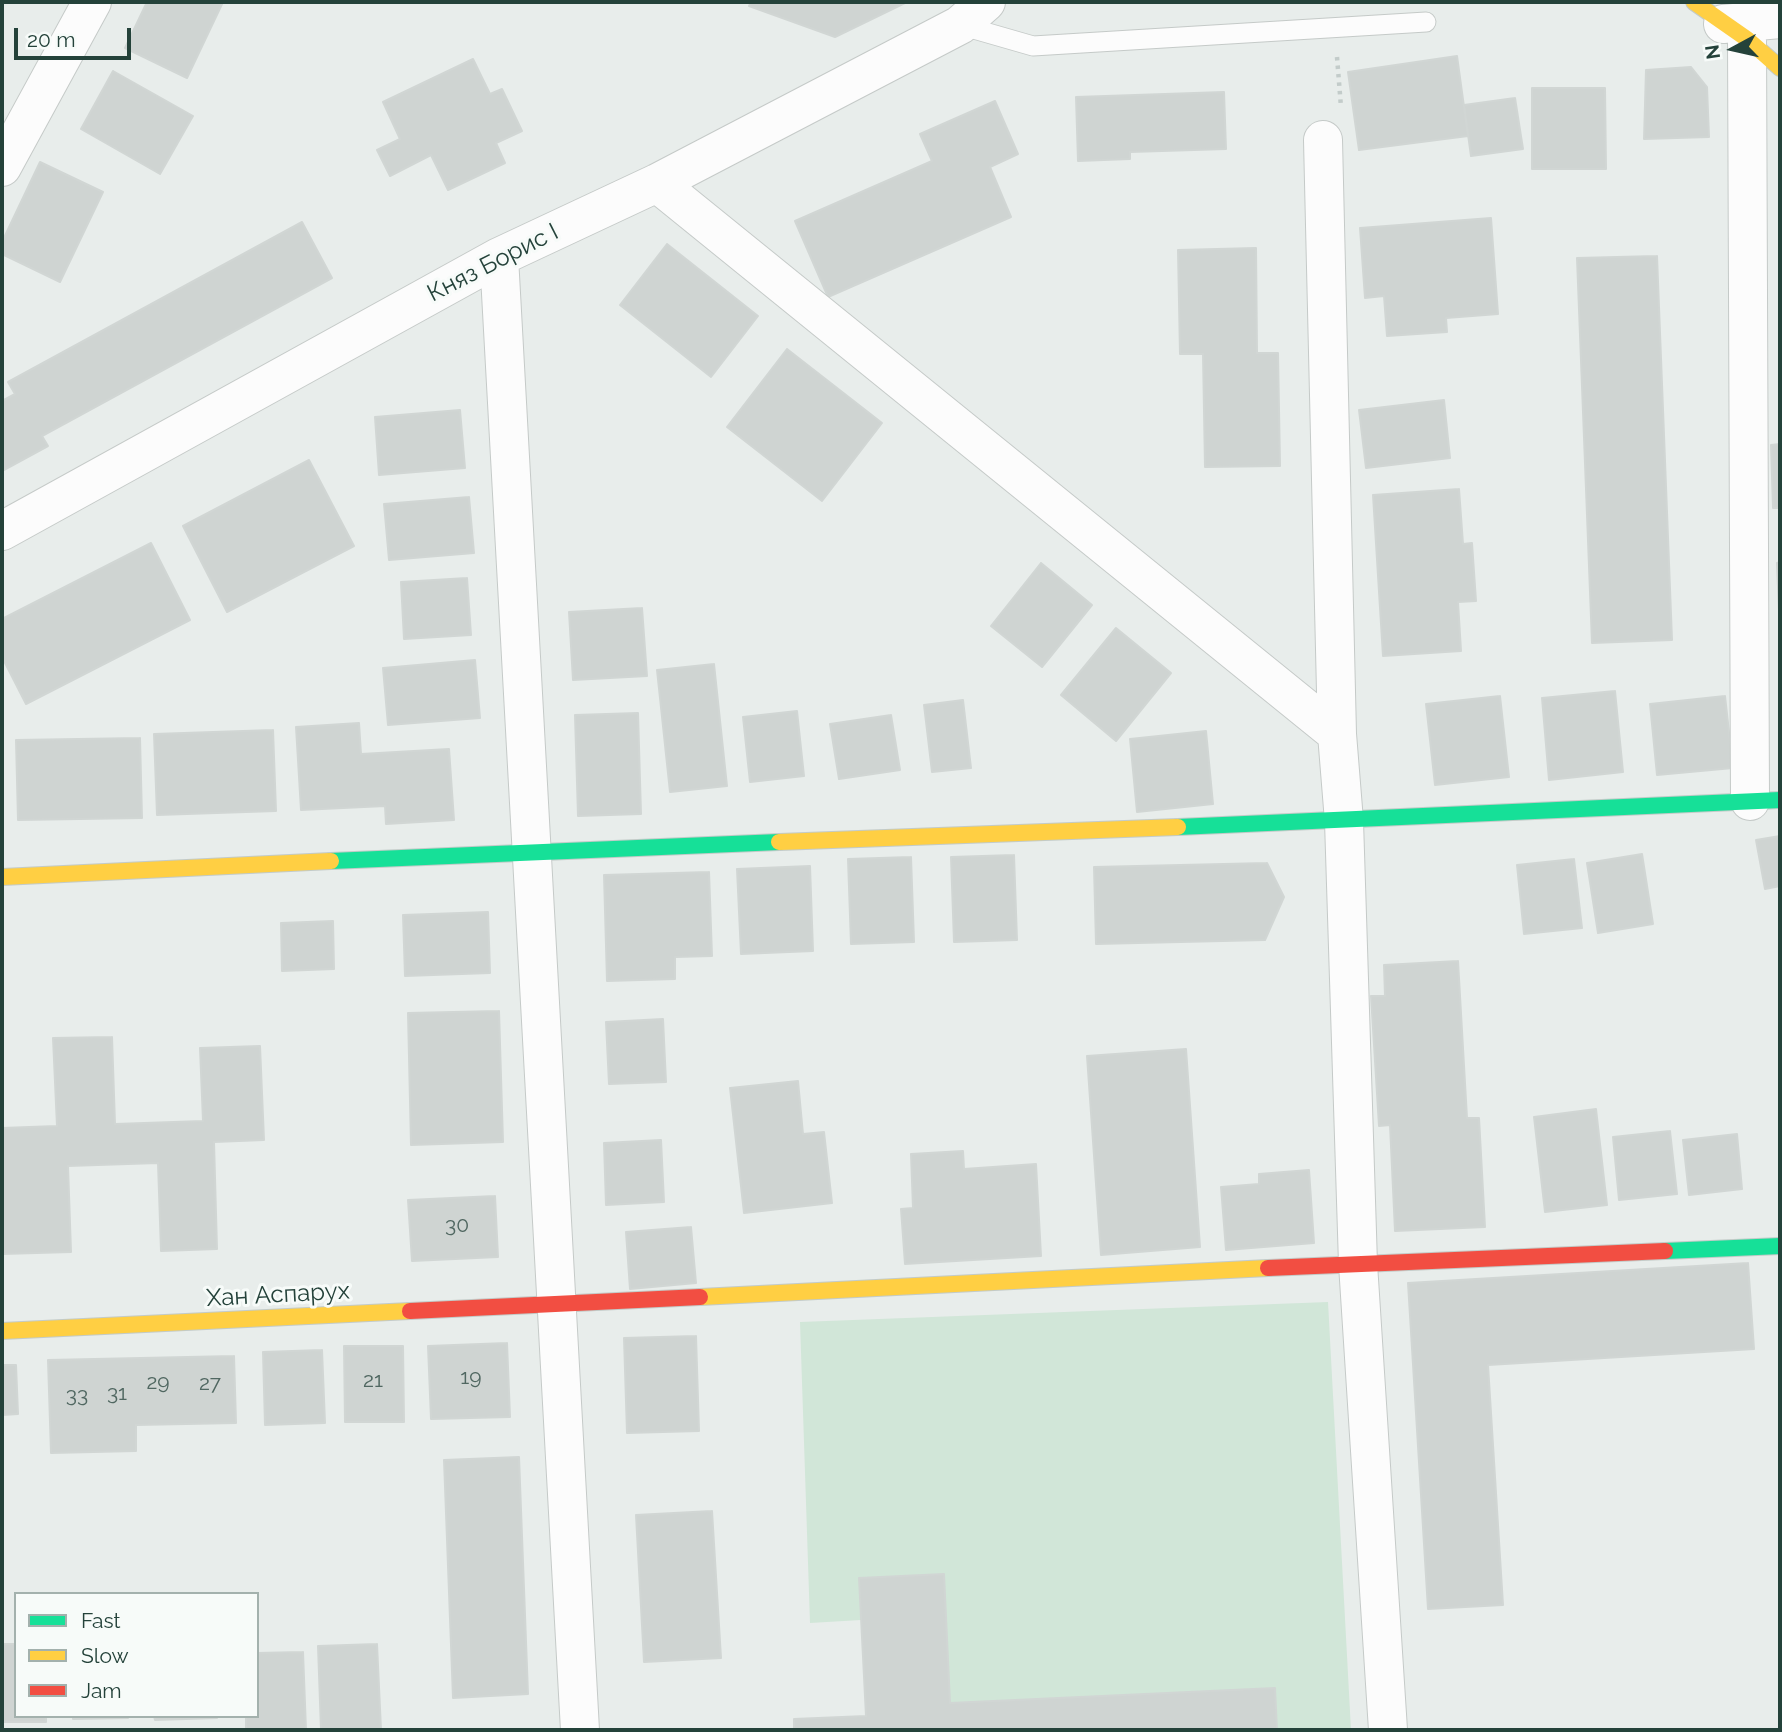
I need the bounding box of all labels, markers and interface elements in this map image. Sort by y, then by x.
scale bar [18,14,135,58]
north arrow [1698,14,1768,84]
text: 20 m [27,27,75,52]
text: N [1700,43,1724,61]
street label: Княз Борис I [423,218,563,308]
house number: 30 [445,1213,469,1239]
street label: Хан Аспарух [206,1277,350,1313]
house number: 19 [460,1365,482,1391]
house number: 21 [363,1368,383,1394]
house number: 29 [146,1370,170,1396]
house number: 27 [199,1371,221,1397]
house number: 31 [107,1381,127,1407]
house number: 33 [66,1383,88,1409]
legend [14,1592,259,1718]
text: Fast [81,1608,121,1633]
text: Slow [81,1643,129,1668]
text: Jam [81,1678,122,1703]

